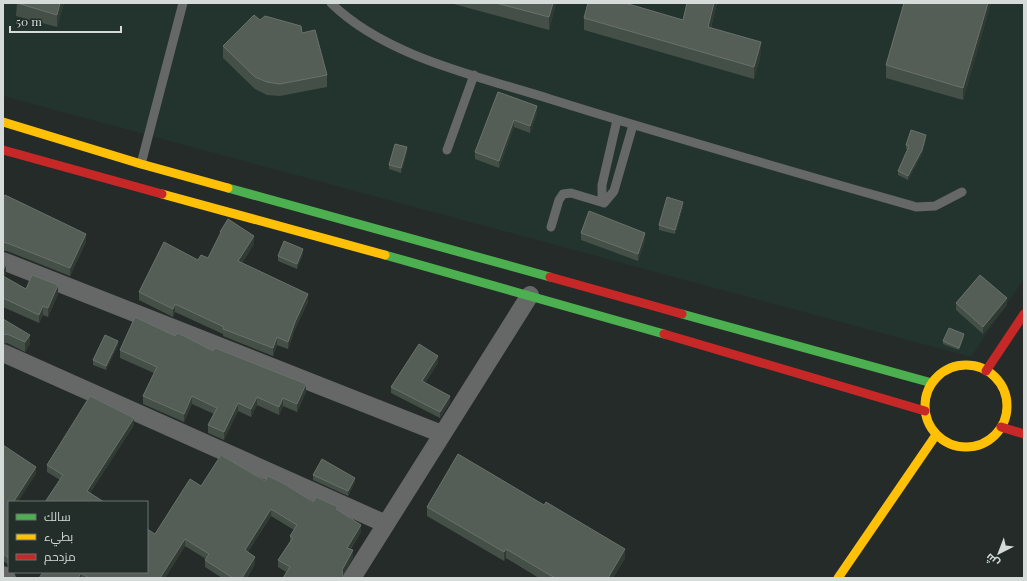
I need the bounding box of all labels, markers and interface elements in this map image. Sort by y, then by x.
scale bar [10,8,121,34]
text: 50 m [16,13,42,29]
legend [8,501,148,573]
text: سالك [44,508,71,524]
text: بطيء [44,528,73,547]
north arrow [979,533,1019,573]
text: مزدحم [44,548,76,565]
text: ش [982,551,1002,571]

